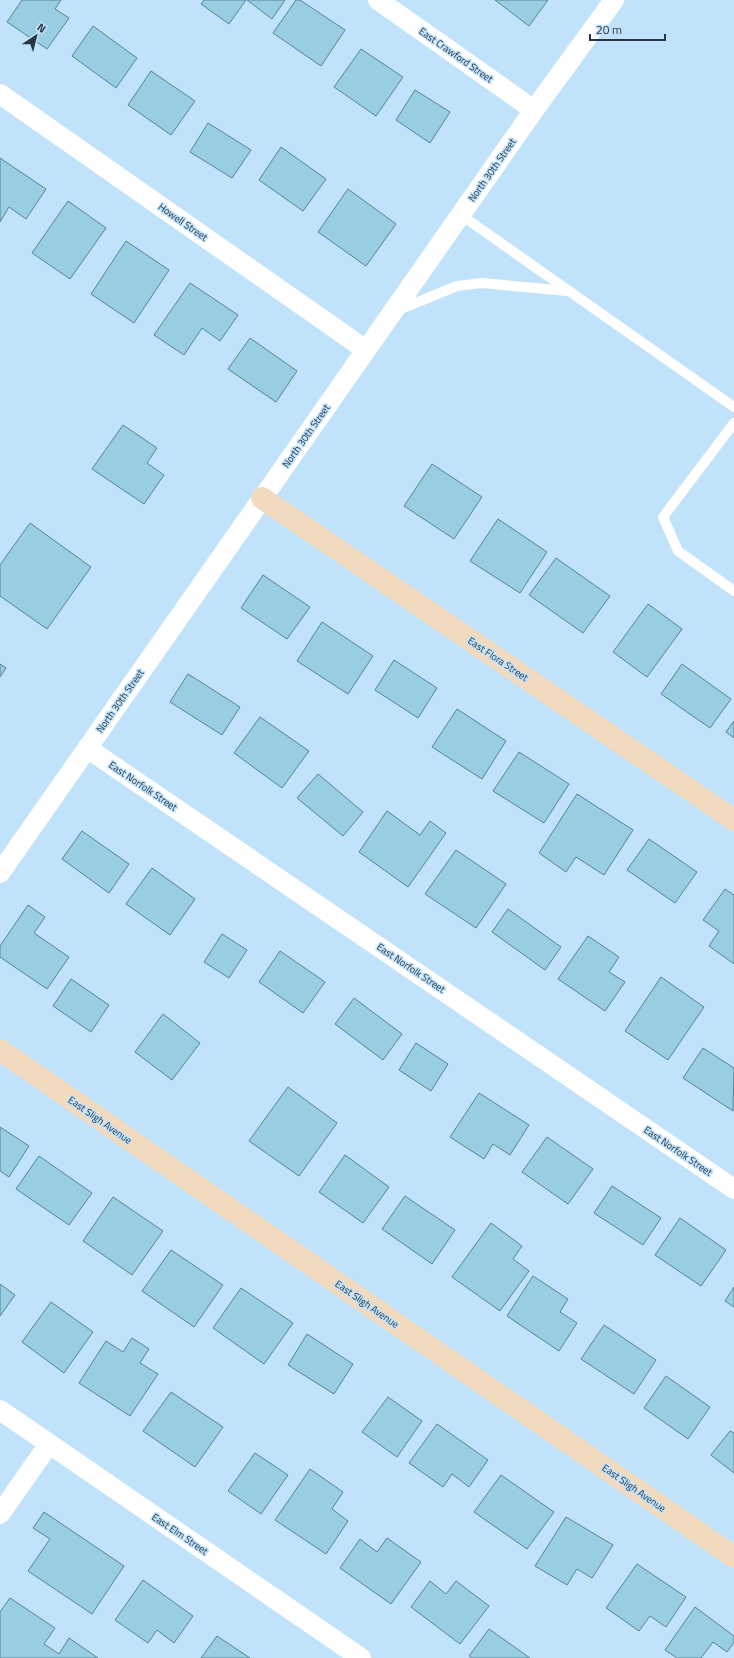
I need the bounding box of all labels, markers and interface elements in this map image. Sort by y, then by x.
north arrow [16,16,56,56]
scale bar [590,16,665,42]
text: N [34,19,49,37]
text: 20 m [596,20,622,39]
street label: East Crawford Street [416,24,497,87]
street label: North 30th Street [464,135,520,205]
street label: Howell Street [155,199,211,245]
street label: North 30th Street [278,401,334,471]
street label: East Flora Street [465,633,532,685]
street label: North 30th Street [92,666,148,736]
street label: East Norfolk Street [106,757,181,815]
street label: East Norfolk Street [374,939,449,997]
street label: East Sligh Avenue [65,1092,135,1148]
street label: East Norfolk Street [641,1122,716,1180]
street label: East Sligh Avenue [332,1276,402,1332]
street label: East Sligh Avenue [599,1460,669,1516]
street label: East Elm Street [149,1510,212,1559]

